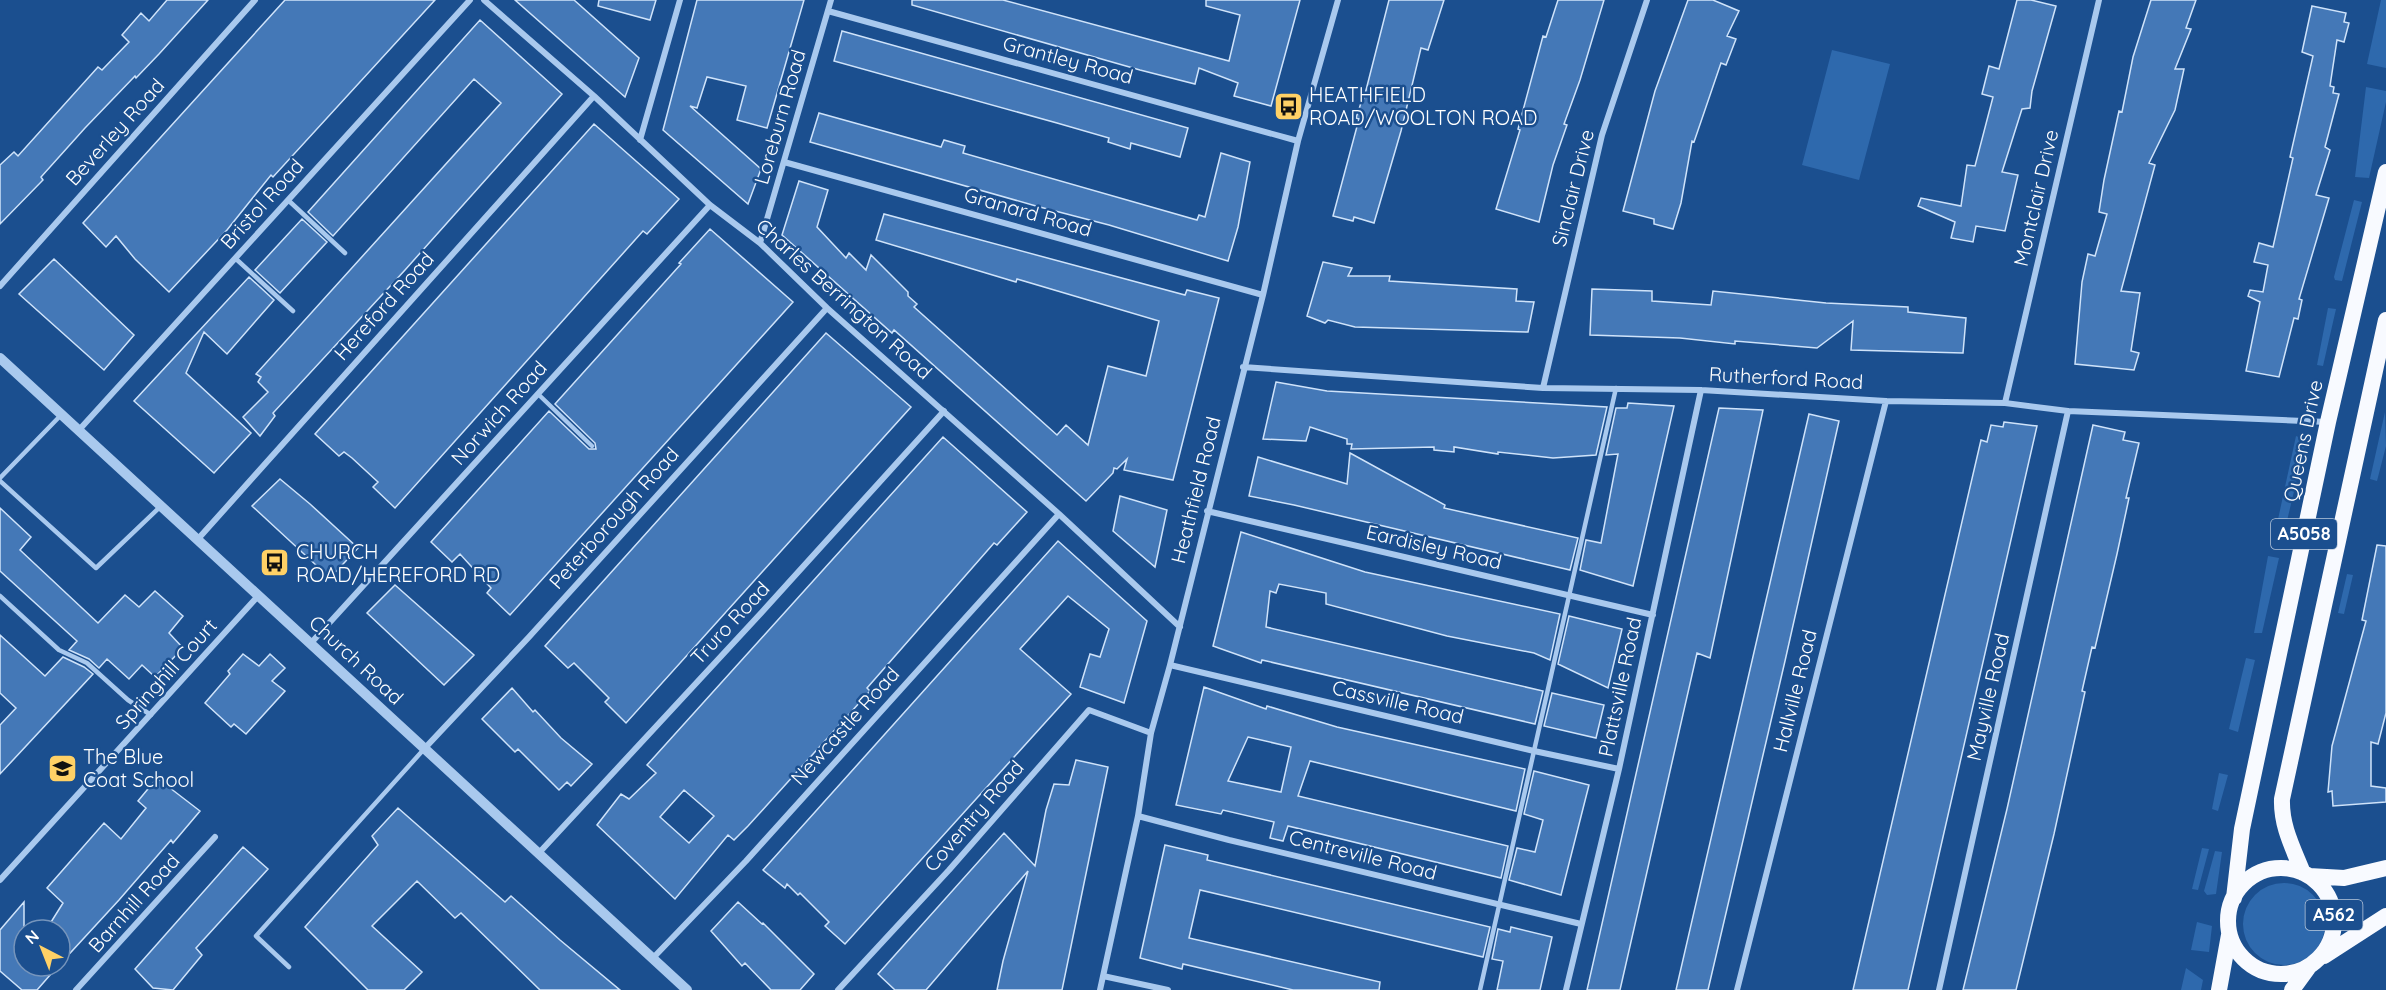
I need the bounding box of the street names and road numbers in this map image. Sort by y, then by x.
street label: Grantley Road [1000,30,1136,89]
street label: Loreburn Road [748,47,811,187]
street label: Beverley Road [60,73,169,190]
street label: Sinclair Drive [1546,127,1599,249]
street label: Montclair Drive [2008,127,2063,269]
street label: Bristol Road [215,153,309,254]
street label: Granard Road [961,181,1095,242]
street label: Charles Berrington Road [751,213,937,384]
street label: Hereford Road [328,246,439,365]
street label: Norwich Road [445,355,552,470]
street label: Rutherford Road [1708,361,1864,394]
street label: Queens Drive [2277,378,2328,504]
street label: Heathfield Road [1165,414,1226,566]
street label: Peterborough Road [543,442,684,594]
street label: Eardisley Road [1364,519,1504,574]
road number: A5058 [2271,519,2337,549]
street label: Truro Road [685,576,774,669]
street label: Church Road [304,610,409,710]
street label: Springhill Court [109,613,222,734]
street label: Plattsville Road [1592,615,1647,759]
street label: Hallville Road [1767,627,1822,755]
street label: Mayville Road [1961,631,2014,763]
street label: Newcastle Road [785,661,904,790]
street label: Cassville Road [1330,674,1466,729]
street label: Coventry Road [918,755,1029,876]
street label: Centreville Road [1287,824,1440,885]
street label: Barnhill Road [83,848,185,957]
road number: A562 [2306,900,2362,930]

